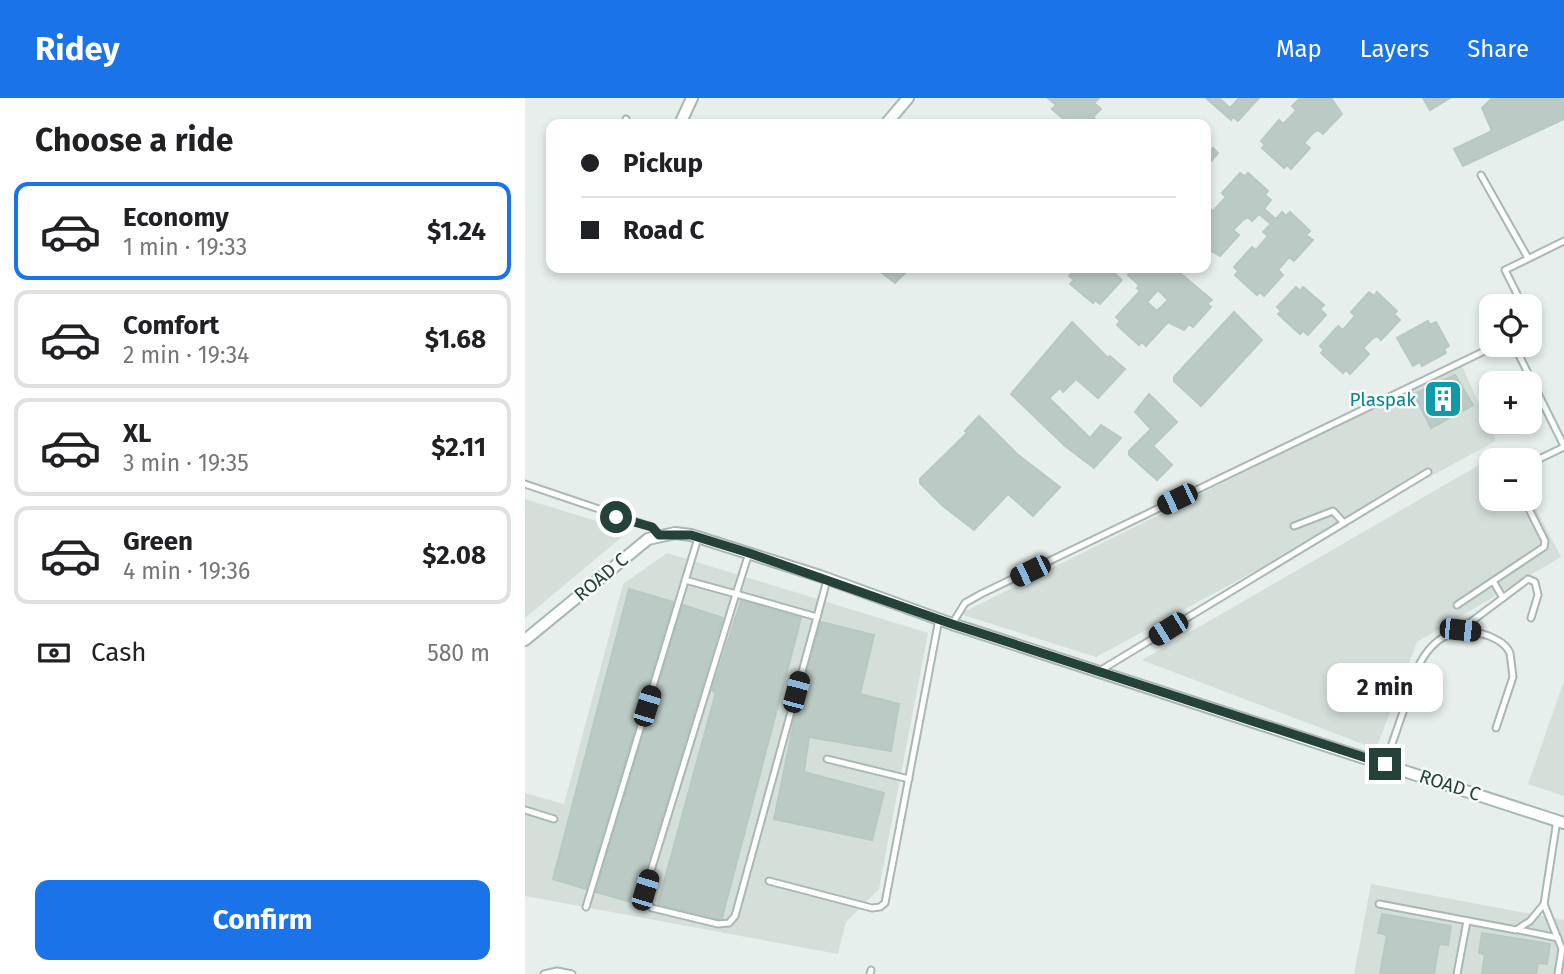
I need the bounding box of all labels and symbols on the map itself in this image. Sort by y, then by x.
building icon: Plaspak [1422,378,1464,420]
place label: Plaspak [1349,388,1416,411]
car [1154,480,1201,518]
route start [600,501,632,533]
street label: ROAD C [569,548,633,606]
car [1007,552,1054,590]
car [1145,609,1192,649]
car [1439,617,1482,643]
callout: 2 min [1327,662,1443,712]
car [781,669,812,715]
car [631,683,664,729]
route end [1369,748,1401,780]
street label: ROAD C [1416,764,1484,806]
car [629,867,662,913]

